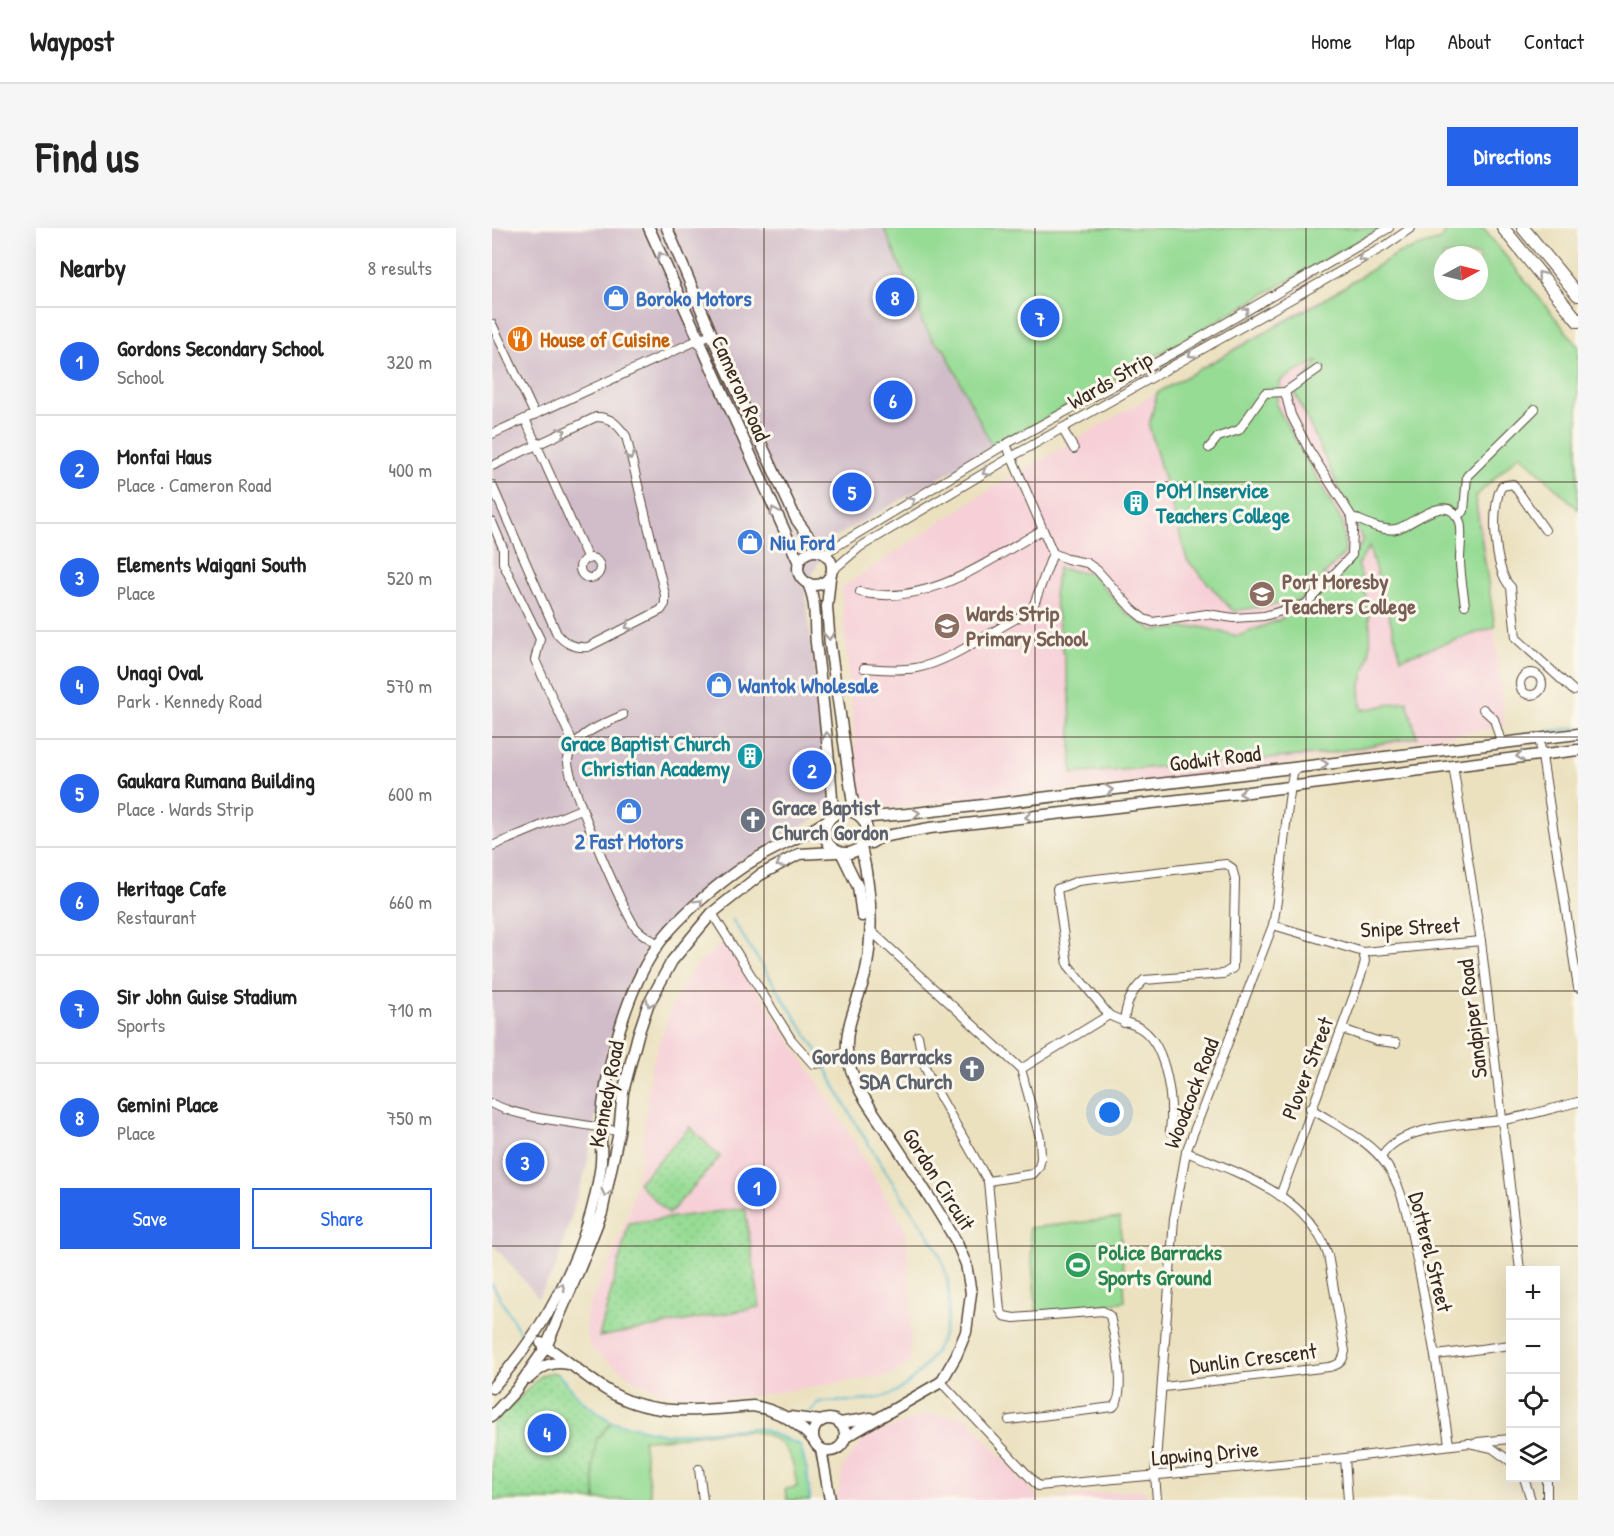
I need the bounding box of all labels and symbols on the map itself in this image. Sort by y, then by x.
north arrow [1434,246,1488,300]
one-way arrow [656,251,668,262]
one-way arrow [1357,251,1368,262]
one-way arrow [1538,271,1549,282]
pin: 8 [876,274,914,320]
shop icon: Boroko Motors [601,283,631,313]
place label: Boroko Motors [636,283,752,313]
pin: 7 [1020,296,1060,340]
one-way arrow [1239,307,1249,319]
restaurant icon: House of Cuisine [505,324,535,354]
place label: House of Cuisine [540,324,670,354]
street label: Cameron Road [704,330,778,446]
street label: Wards Strip [1062,343,1158,416]
one-way arrow [1188,347,1198,358]
pin: 6 [874,378,912,423]
one-way arrow [556,428,567,440]
one-way arrow [623,450,636,460]
one-way arrow [982,465,992,476]
pin: 5 [832,470,872,514]
place label: POM Inservice Teachers College [1155,475,1290,531]
building icon: POM Inservice Teachers College [1121,488,1151,518]
one-way arrow [905,496,915,508]
one-way arrow [769,506,781,517]
shop icon: Niu Ford [735,527,765,557]
place label: Niu Ford [770,527,835,557]
place label: Port Moresby Teachers College [1281,566,1416,622]
school or university icon: Port Moresby Teachers College [1247,579,1277,609]
place label: Wards Strip Primary School [966,598,1089,654]
school or university icon: Wards Strip Primary School [932,611,962,641]
one-way arrow [625,619,636,630]
one-way arrow [823,632,836,641]
shop icon: Wantok Wholesale [704,670,734,700]
place label: Wantok Wholesale [738,670,879,700]
place label: Grace Baptist Church Christian Academy [561,728,731,784]
one-way arrow [821,731,833,740]
street label: Godwit Road [1168,737,1263,778]
building icon: Grace Baptist Church Christian Academy [735,741,765,771]
pin: 2 [792,748,832,792]
one-way arrow [1515,750,1524,762]
one-way arrow [1319,758,1328,771]
one-way arrow [1105,784,1114,797]
one-way arrow [1239,786,1248,798]
place label: Grace Baptist Church Gordon [772,792,889,847]
shop icon: 2 Fast Motors [614,796,644,826]
church icon: Grace Baptist Church Gordon [738,805,768,835]
one-way arrow [911,807,920,820]
one-way arrow [1024,810,1033,823]
place label: 2 Fast Motors [575,826,684,856]
one-way arrow [776,856,787,868]
one-way arrow [692,899,703,910]
street label: Snipe Street [1360,909,1461,945]
street label: Sandpiper Road [1450,958,1494,1080]
one-way arrow [645,997,657,1008]
street label: Plover Street [1274,1012,1340,1124]
street label: Woodcock Road [1156,1033,1226,1153]
street label: Kennedy Road [581,1038,631,1150]
place label: Gordons Barracks SDA Church [812,1041,953,1096]
church icon: Gordons Barracks SDA Church [957,1054,987,1084]
your location [1095,1098,1124,1127]
street label: Gordon Circuit [896,1122,983,1236]
pin: 3 [506,1140,544,1184]
pin: 1 [738,1164,776,1210]
one-way arrow [601,1187,614,1197]
street label: Dotterel Street [1402,1189,1460,1316]
place label: Police Barracks Sports Ground [1098,1237,1223,1293]
sports icon: Police Barracks Sports Ground [1063,1250,1093,1280]
one-way arrow [553,1282,565,1293]
street label: Dunlin Crescent [1188,1335,1319,1381]
pin: 4 [528,1410,566,1456]
street label: Lapwing Drive [1150,1433,1260,1473]

